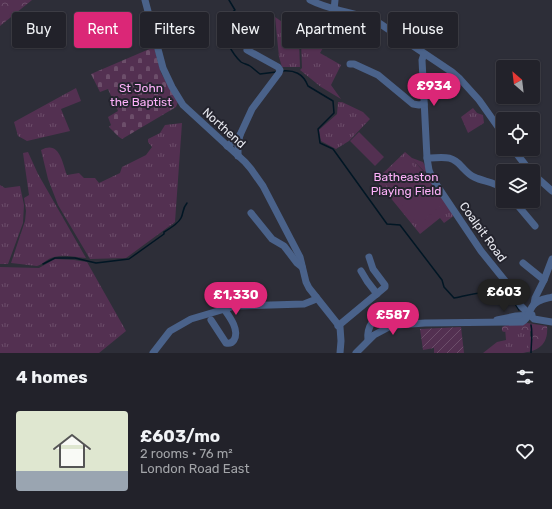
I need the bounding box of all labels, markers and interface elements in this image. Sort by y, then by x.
chip: Buy [12,12,66,48]
chip: Rent [74,12,132,48]
chip: Filters [140,12,209,48]
chip: New [217,12,274,48]
chip: Apartment [282,12,380,48]
chip: House [388,12,458,48]
north arrow [496,60,540,104]
map controls [496,60,540,208]
pin: £934 [410,73,458,107]
text: £934 [416,78,452,93]
park label: St John the Baptist [110,81,172,109]
street label: Northend [200,105,248,151]
button: locate [496,112,540,156]
button: layers [496,164,540,208]
park label: Batheaston Playing Field [371,170,441,198]
street label: Coalpit Road [457,199,509,265]
pin: £603 [480,279,528,313]
pin: £1,330 [203,282,269,316]
text: £603 [486,284,522,299]
text: £1,330 [213,287,259,302]
pin: £587 [369,302,417,336]
text: £587 [376,307,410,322]
icon: filters [514,366,536,388]
text: 4 homes [16,367,88,387]
text: £603/mo [140,426,220,446]
icon: home [48,427,96,475]
icon: heart [514,440,536,462]
text: 2 rooms · 76 m² [140,446,233,461]
text: London Road East [140,461,250,476]

